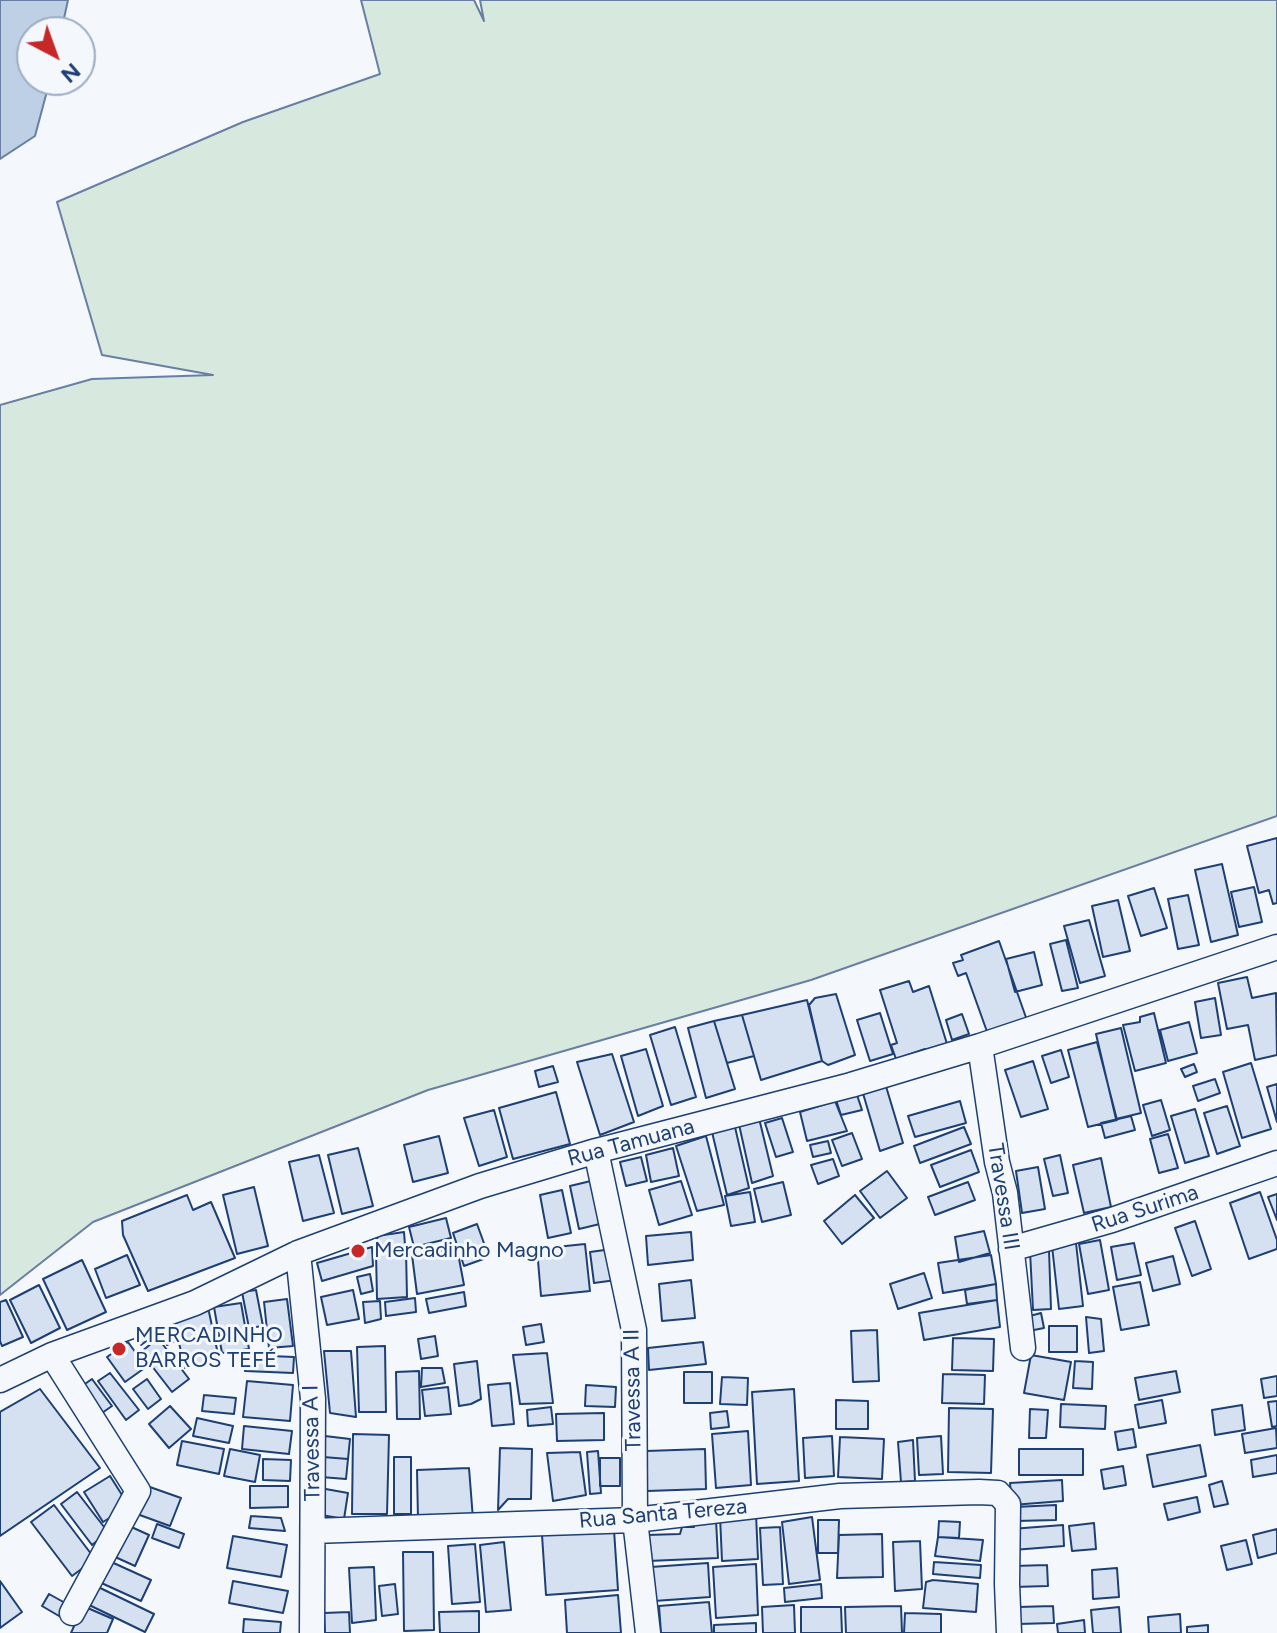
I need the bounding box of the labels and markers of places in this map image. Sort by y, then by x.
place label: Mercadinho Magno [374,1238,564,1264]
marker: Mercadinho Magno [349,1242,367,1260]
place label: MERCADINHO BARROS TEFÉ [135,1323,283,1374]
marker: MERCADINHO BARROS TEFÉ [110,1340,128,1358]

